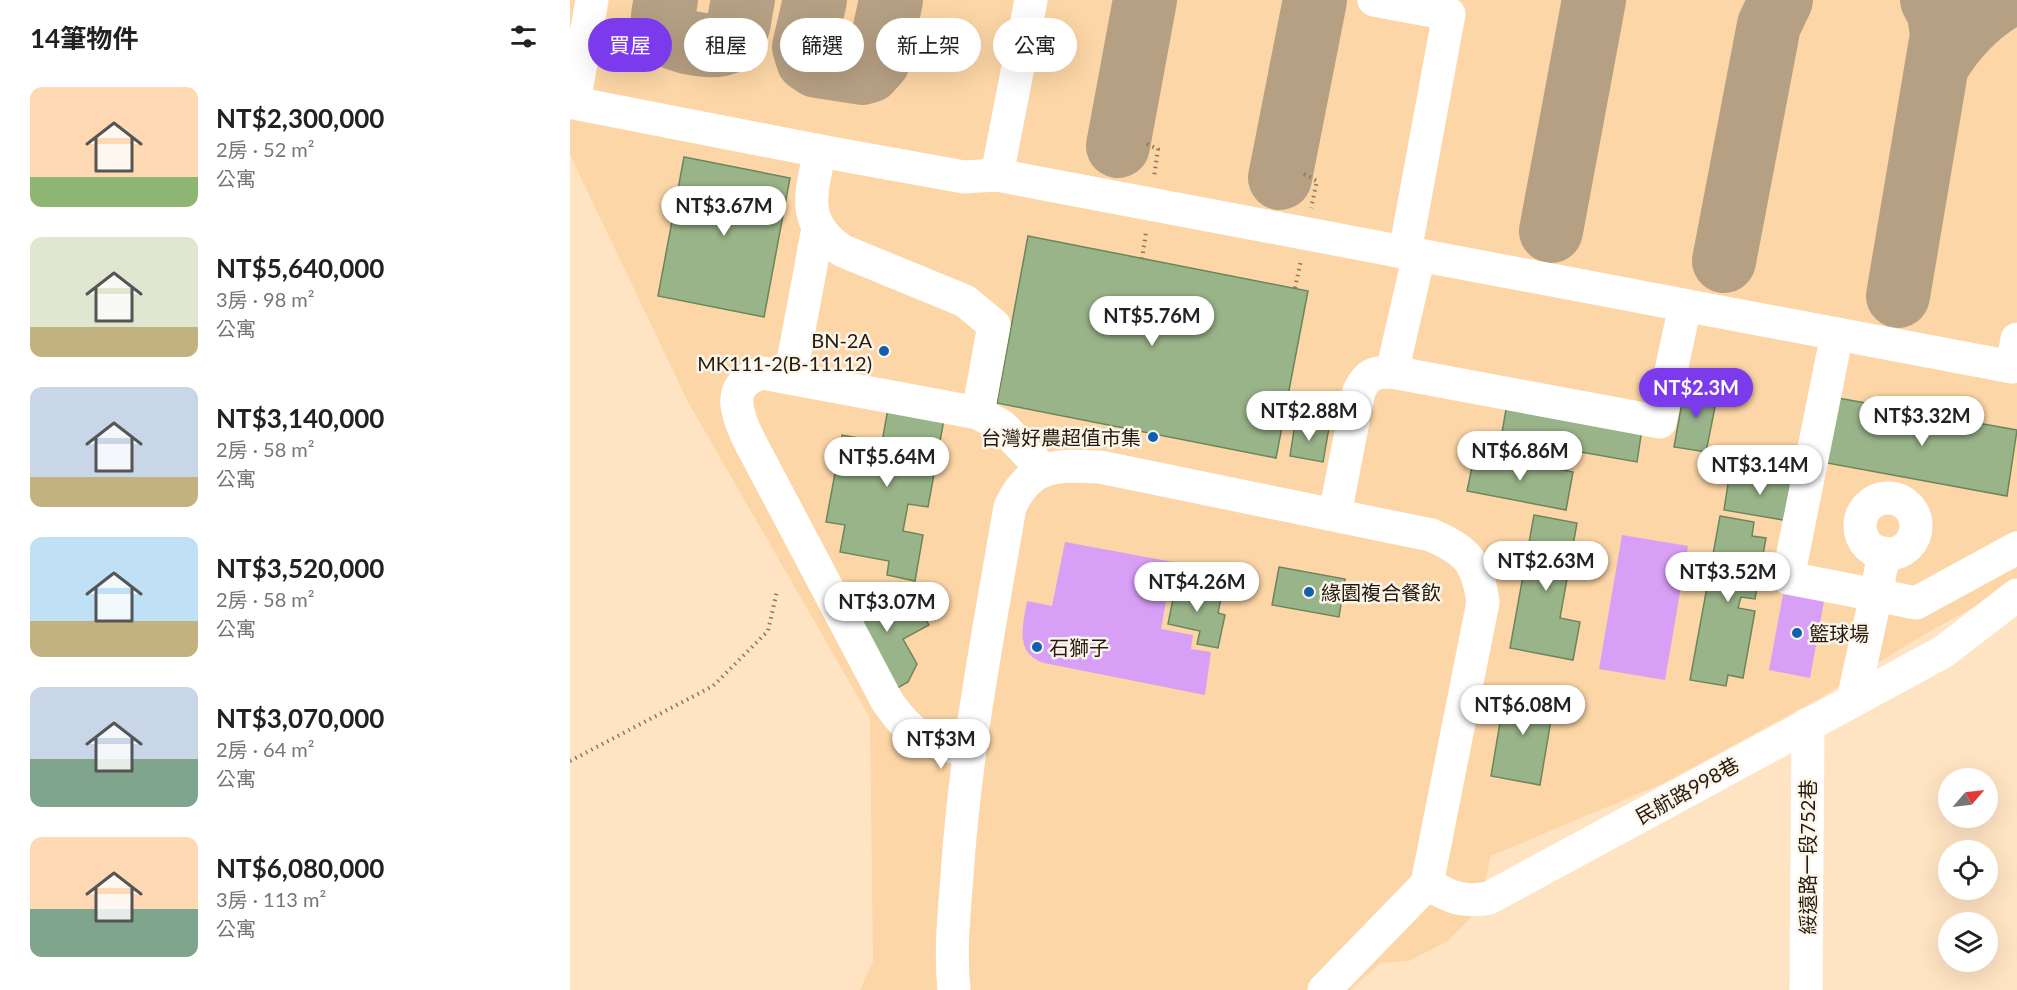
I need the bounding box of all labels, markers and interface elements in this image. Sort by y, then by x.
chip: 買屋 [588,18,672,72]
chip: 租屋 [684,18,768,72]
chip: 篩選 [780,18,864,72]
chip: 新上架 [876,18,981,72]
chip: 公寓 [993,18,1077,72]
icon: filters [507,20,540,53]
text: 14筆物件 [30,22,138,54]
text: NT$2,300,000 [216,102,384,134]
icon: home [78,111,150,183]
text: 2房 · 52 m² [216,137,315,161]
text: 公寓 [216,166,256,190]
pin: NT$3.67M [662,186,786,237]
text: NT$3.67M [675,193,773,217]
text: NT$5,640,000 [216,252,384,284]
icon: home [78,261,150,333]
text: 3房 · 98 m² [216,287,315,311]
pin: NT$5.76M [1090,296,1214,347]
text: NT$5.76M [1103,303,1201,327]
text: 公寓 [216,316,256,340]
place label: BN-2A MK111-2(B-11112) [697,328,872,375]
marker: BN-2A MK111-2(B-11112) [877,344,891,358]
pin: NT$2.3M [1641,368,1751,419]
text: NT$2.3M [1653,375,1739,399]
pin: NT$2.88M [1247,391,1371,442]
pin: NT$3.32M [1860,396,1984,447]
text: NT$2.88M [1260,398,1358,422]
text: NT$3,140,000 [216,402,384,434]
text: NT$3.32M [1873,403,1971,427]
icon: home [78,411,150,483]
place label: 台灣好農超值市集 [981,425,1141,449]
marker: 台灣好農超值市集 [1146,430,1160,444]
pin: NT$6.86M [1458,431,1582,482]
text: 2房 · 58 m² [216,437,315,461]
pin: NT$5.64M [825,437,949,488]
text: NT$6.86M [1471,438,1569,462]
text: NT$5.64M [838,444,936,468]
pin: NT$3.14M [1698,445,1822,496]
text: NT$3.14M [1711,452,1809,476]
text: 公寓 [216,466,256,490]
pin: NT$2.63M [1484,541,1608,592]
text: NT$2.63M [1497,548,1595,572]
text: NT$3,520,000 [216,552,384,584]
pin: NT$3.52M [1666,552,1790,603]
text: NT$3.52M [1679,559,1777,583]
icon: home [78,561,150,633]
pin: NT$4.26M [1135,562,1259,613]
text: NT$4.26M [1148,569,1246,593]
place label: 緣園複合餐飲 [1321,580,1441,604]
pin: NT$3.07M [825,582,949,633]
marker: 緣園複合餐飲 [1302,585,1316,599]
text: 2房 · 58 m² [216,587,315,611]
text: NT$3.07M [838,589,936,613]
text: 公寓 [216,616,256,640]
place label: 籃球場 [1809,621,1869,645]
marker: 籃球場 [1790,626,1804,640]
place label: 石獅子 [1049,635,1109,659]
marker: 石獅子 [1030,640,1044,654]
pin: NT$6.08M [1461,685,1585,736]
text: NT$6.08M [1474,692,1572,716]
text: NT$3,070,000 [216,702,384,734]
icon: home [78,711,150,783]
pin: NT$3M [899,719,983,770]
text: NT$3M [906,726,976,750]
text: 2房 · 64 m² [216,737,315,761]
street label: 民航路998巷 [1631,752,1743,828]
text: 公寓 [216,766,256,790]
north arrow [1938,768,1998,828]
map controls [1938,768,1998,972]
street label: 綏遠路一段752巷 [1795,780,1819,934]
button: locate [1938,840,1998,900]
text: NT$6,080,000 [216,852,384,884]
icon: home [78,861,150,933]
text: 3房 · 113 m² [216,887,326,911]
button: layers [1938,912,1998,972]
text: 公寓 [216,916,256,940]

